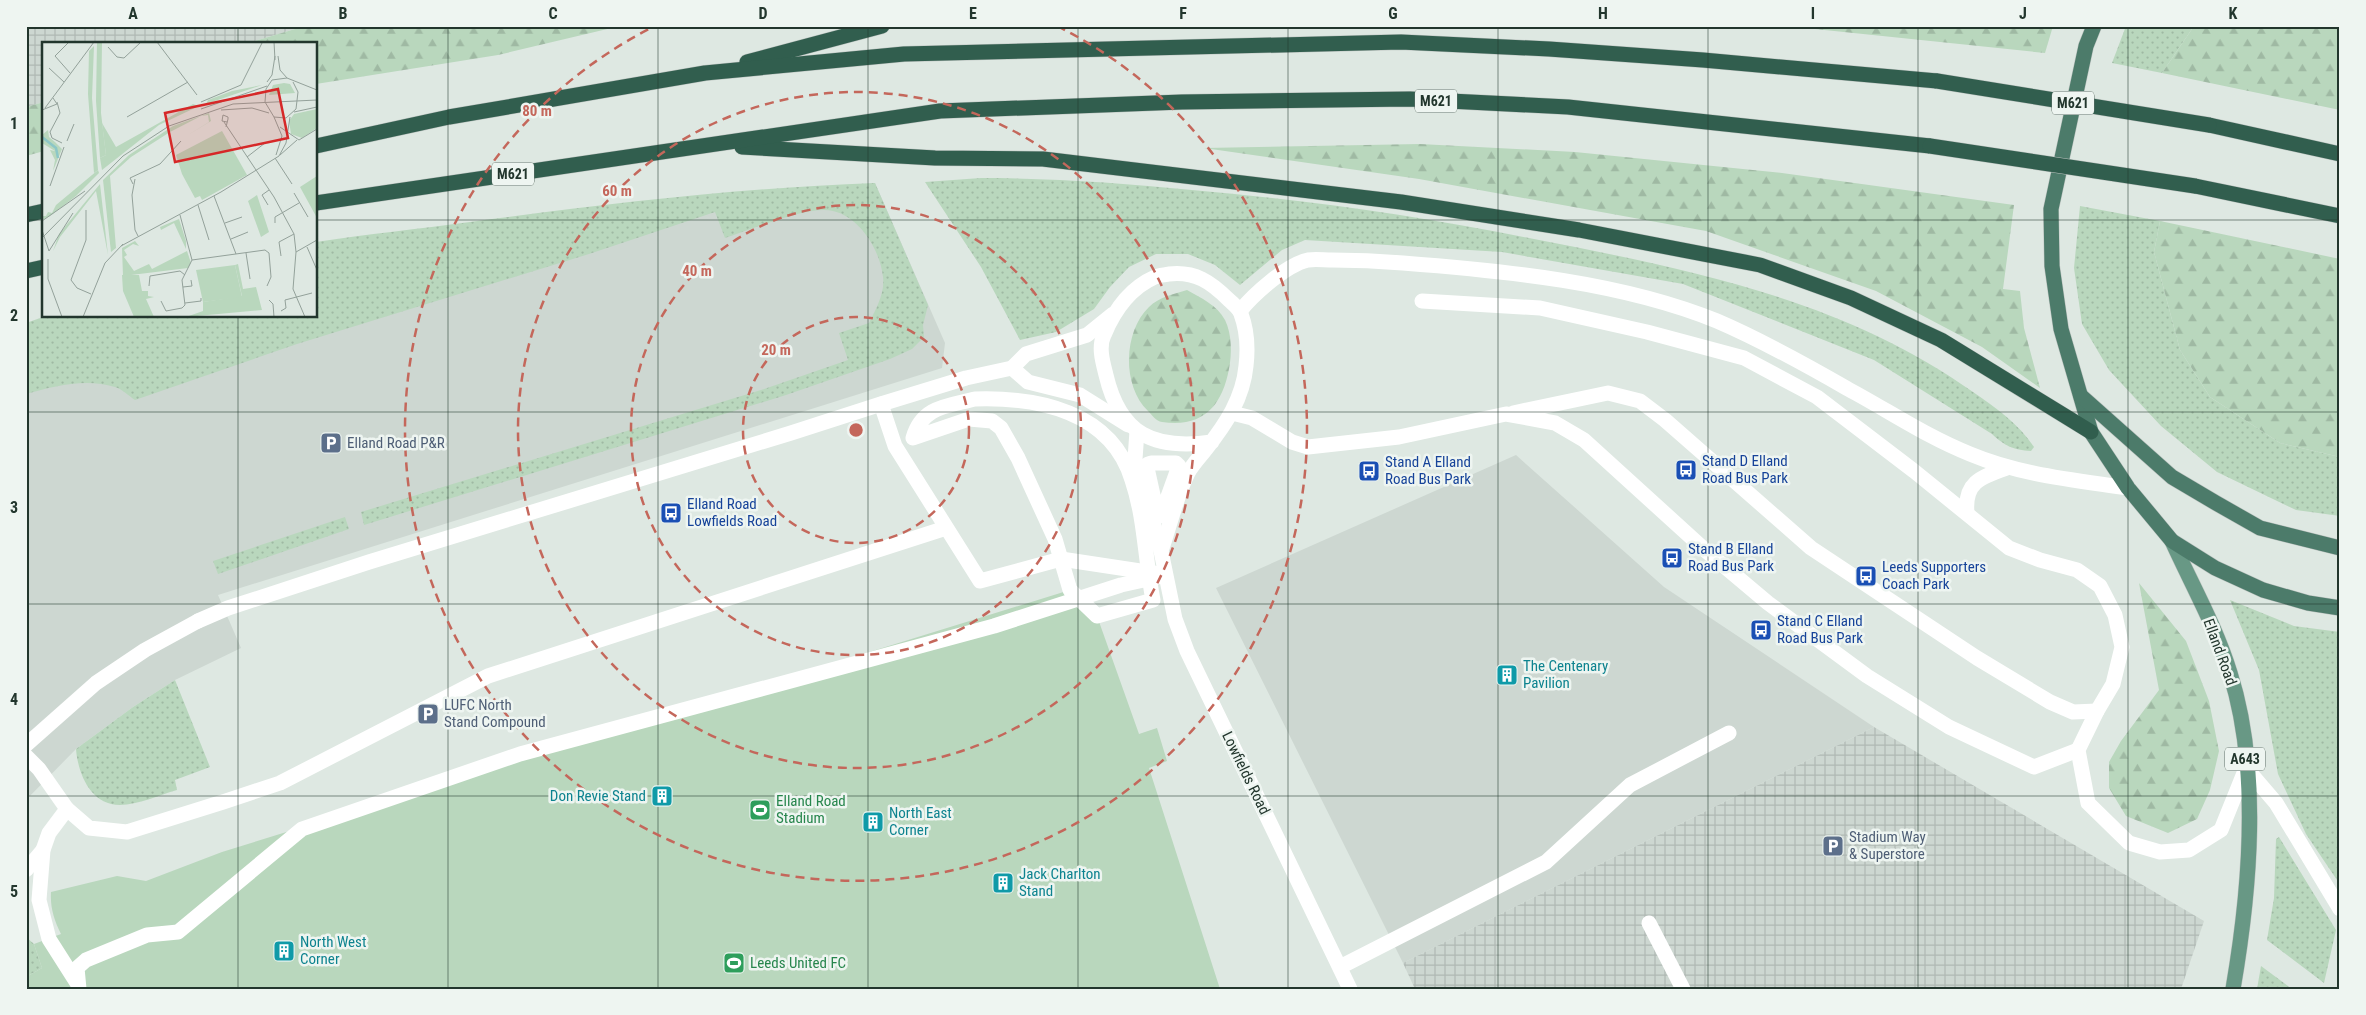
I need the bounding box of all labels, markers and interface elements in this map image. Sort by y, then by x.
text: A [128,4,138,23]
text: B [339,4,348,23]
text: C [548,4,558,23]
text: D [758,4,768,23]
text: E [969,4,977,23]
text: F [1179,4,1187,23]
text: G [1388,4,1398,23]
text: H [1598,4,1608,23]
text: I [1811,4,1815,23]
text: J [2019,4,2027,23]
text: K [2229,4,2238,23]
inset map [42,42,318,318]
road number: M621 [1415,90,1457,112]
road number: M621 [2052,92,2094,115]
text: 80 m [522,102,552,120]
text: 1 [10,114,18,133]
road number: M621 [492,162,534,185]
text: 60 m [602,182,632,200]
text: 40 m [682,262,712,280]
text: 2 [10,306,18,325]
text: 20 m [761,341,791,359]
centre of rings [847,421,865,439]
parking icon: Elland Road P&R [319,431,343,455]
place label: Elland Road P&R [347,434,445,452]
place label: Stand D Elland Road Bus Park [1702,452,1788,487]
place label: Stand A Elland Road Bus Park [1385,453,1471,488]
bus stop icon: Stand D Elland Road Bus Park [1674,458,1698,482]
bus stop icon: Stand A Elland Road Bus Park [1357,459,1381,483]
place label: Elland Road Lowfields Road [687,495,777,530]
text: 3 [10,498,18,517]
bus stop icon: Elland Road Lowfields Road [659,501,683,525]
place label: Stand B Elland Road Bus Park [1688,540,1774,575]
bus stop icon: Stand B Elland Road Bus Park [1660,546,1684,570]
place label: Leeds Supporters Coach Park [1882,558,1986,593]
bus stop icon: Leeds Supporters Coach Park [1854,564,1878,588]
place label: Stand C Elland Road Bus Park [1777,612,1863,647]
street label: Elland Road [2200,616,2240,688]
bus stop icon: Stand C Elland Road Bus Park [1749,618,1773,642]
place label: The Centenary Pavilion [1523,657,1608,692]
building icon: The Centenary Pavilion [1495,663,1519,687]
text: 4 [10,690,18,709]
place label: LUFC North Stand Compound [444,696,546,731]
parking icon: LUFC North Stand Compound [416,702,440,726]
street label: Lowfields Road [1218,729,1274,817]
road number: A643 [2225,748,2265,771]
building icon: Don Revie Stand [650,784,674,808]
place label: Don Revie Stand [550,787,646,805]
place label: Elland Road Stadium [776,792,846,827]
sports icon: Elland Road Stadium [748,798,772,822]
place label: North East Corner [889,804,952,839]
building icon: North East Corner [861,810,885,834]
place label: Stadium Way & Superstore [1849,828,1926,863]
parking icon: Stadium Way & Superstore [1821,834,1845,858]
place label: Jack Charlton Stand [1019,865,1101,900]
building icon: Jack Charlton Stand [991,871,1015,895]
text: 5 [10,882,18,901]
place label: North West Corner [300,933,366,968]
building icon: North West Corner [272,939,296,963]
sports icon: Leeds United FC [722,951,746,975]
place label: Leeds United FC [750,954,846,972]

